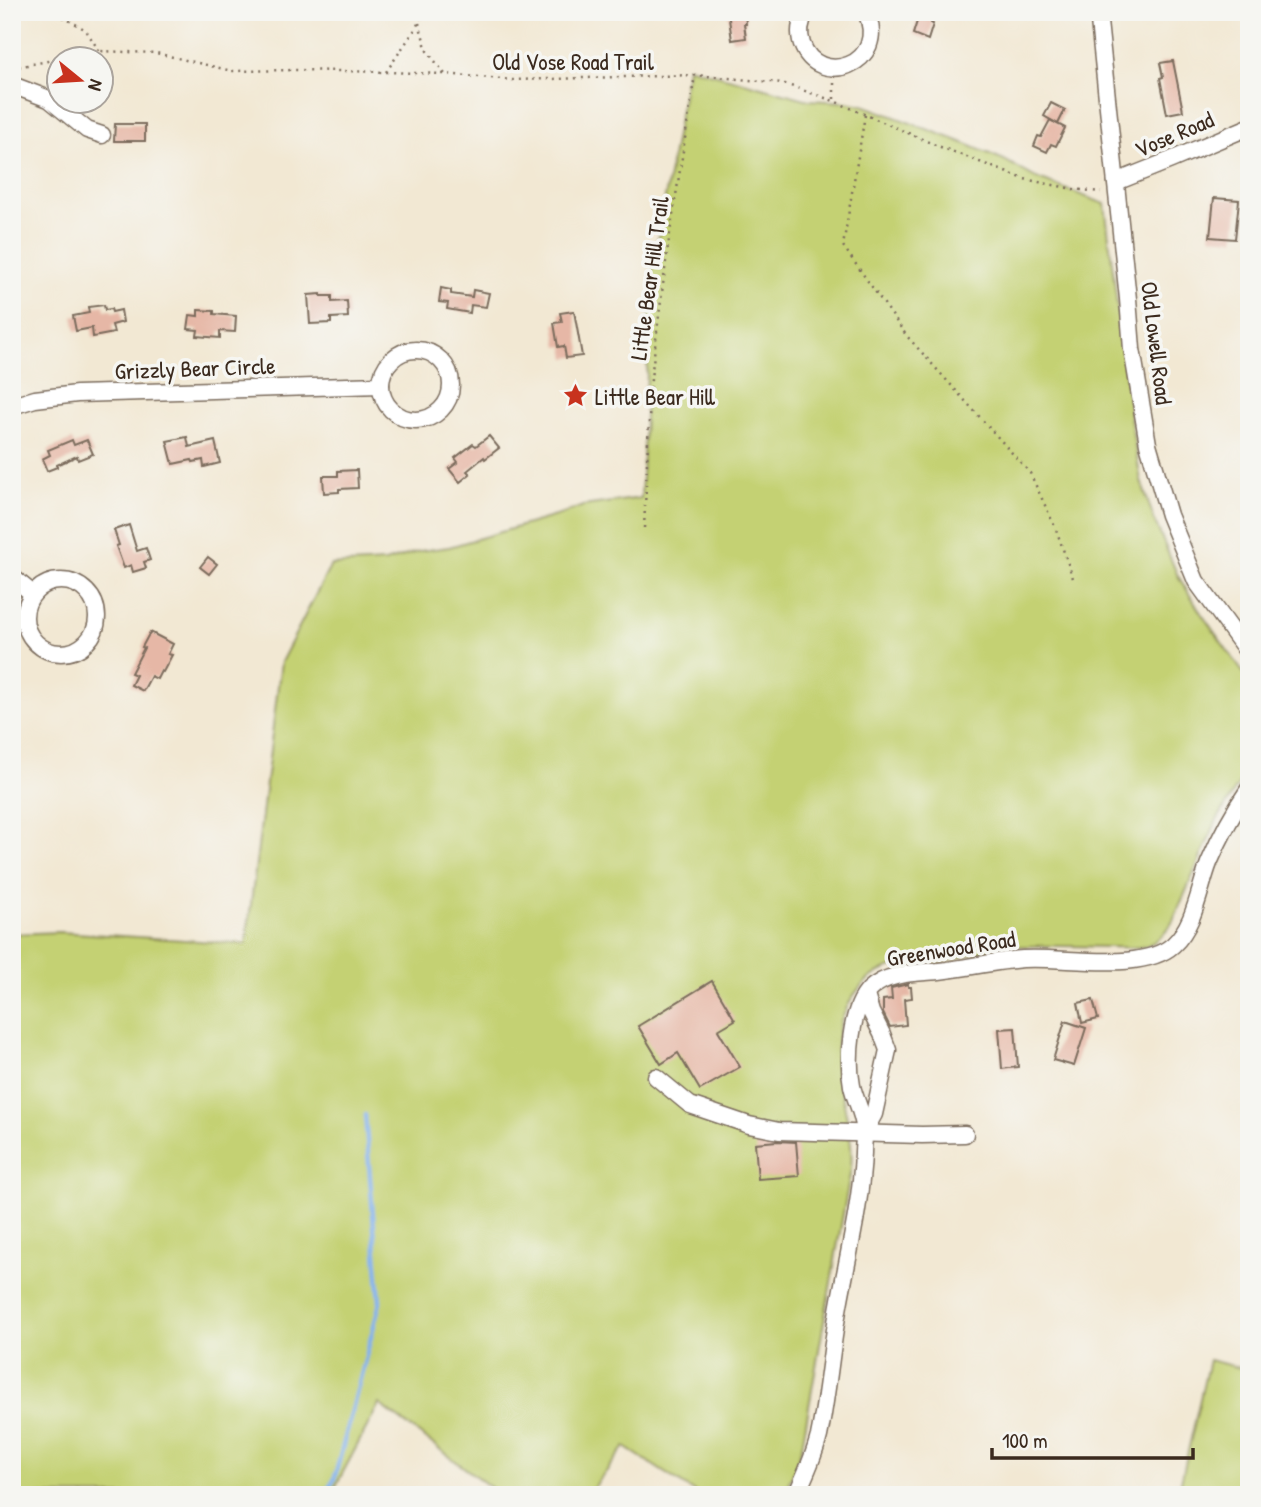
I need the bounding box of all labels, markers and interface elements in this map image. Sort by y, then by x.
north arrow [46,46,116,116]
street label: Old Vose Road Trail [492,46,655,77]
text: N [82,76,110,94]
street label: Vose Road [1130,103,1218,165]
street label: Little Bear Hill Trail [622,193,676,362]
street label: Old Lowell Road [1134,280,1180,406]
street label: Grizzly Bear Circle [114,350,276,386]
place label: Little Bear Hill [595,381,716,412]
place icon: Little Bear Hill [561,382,589,410]
street label: Greenwood Road [884,923,1018,973]
scale bar [992,1416,1193,1460]
text: 100 m [1002,1426,1048,1455]

